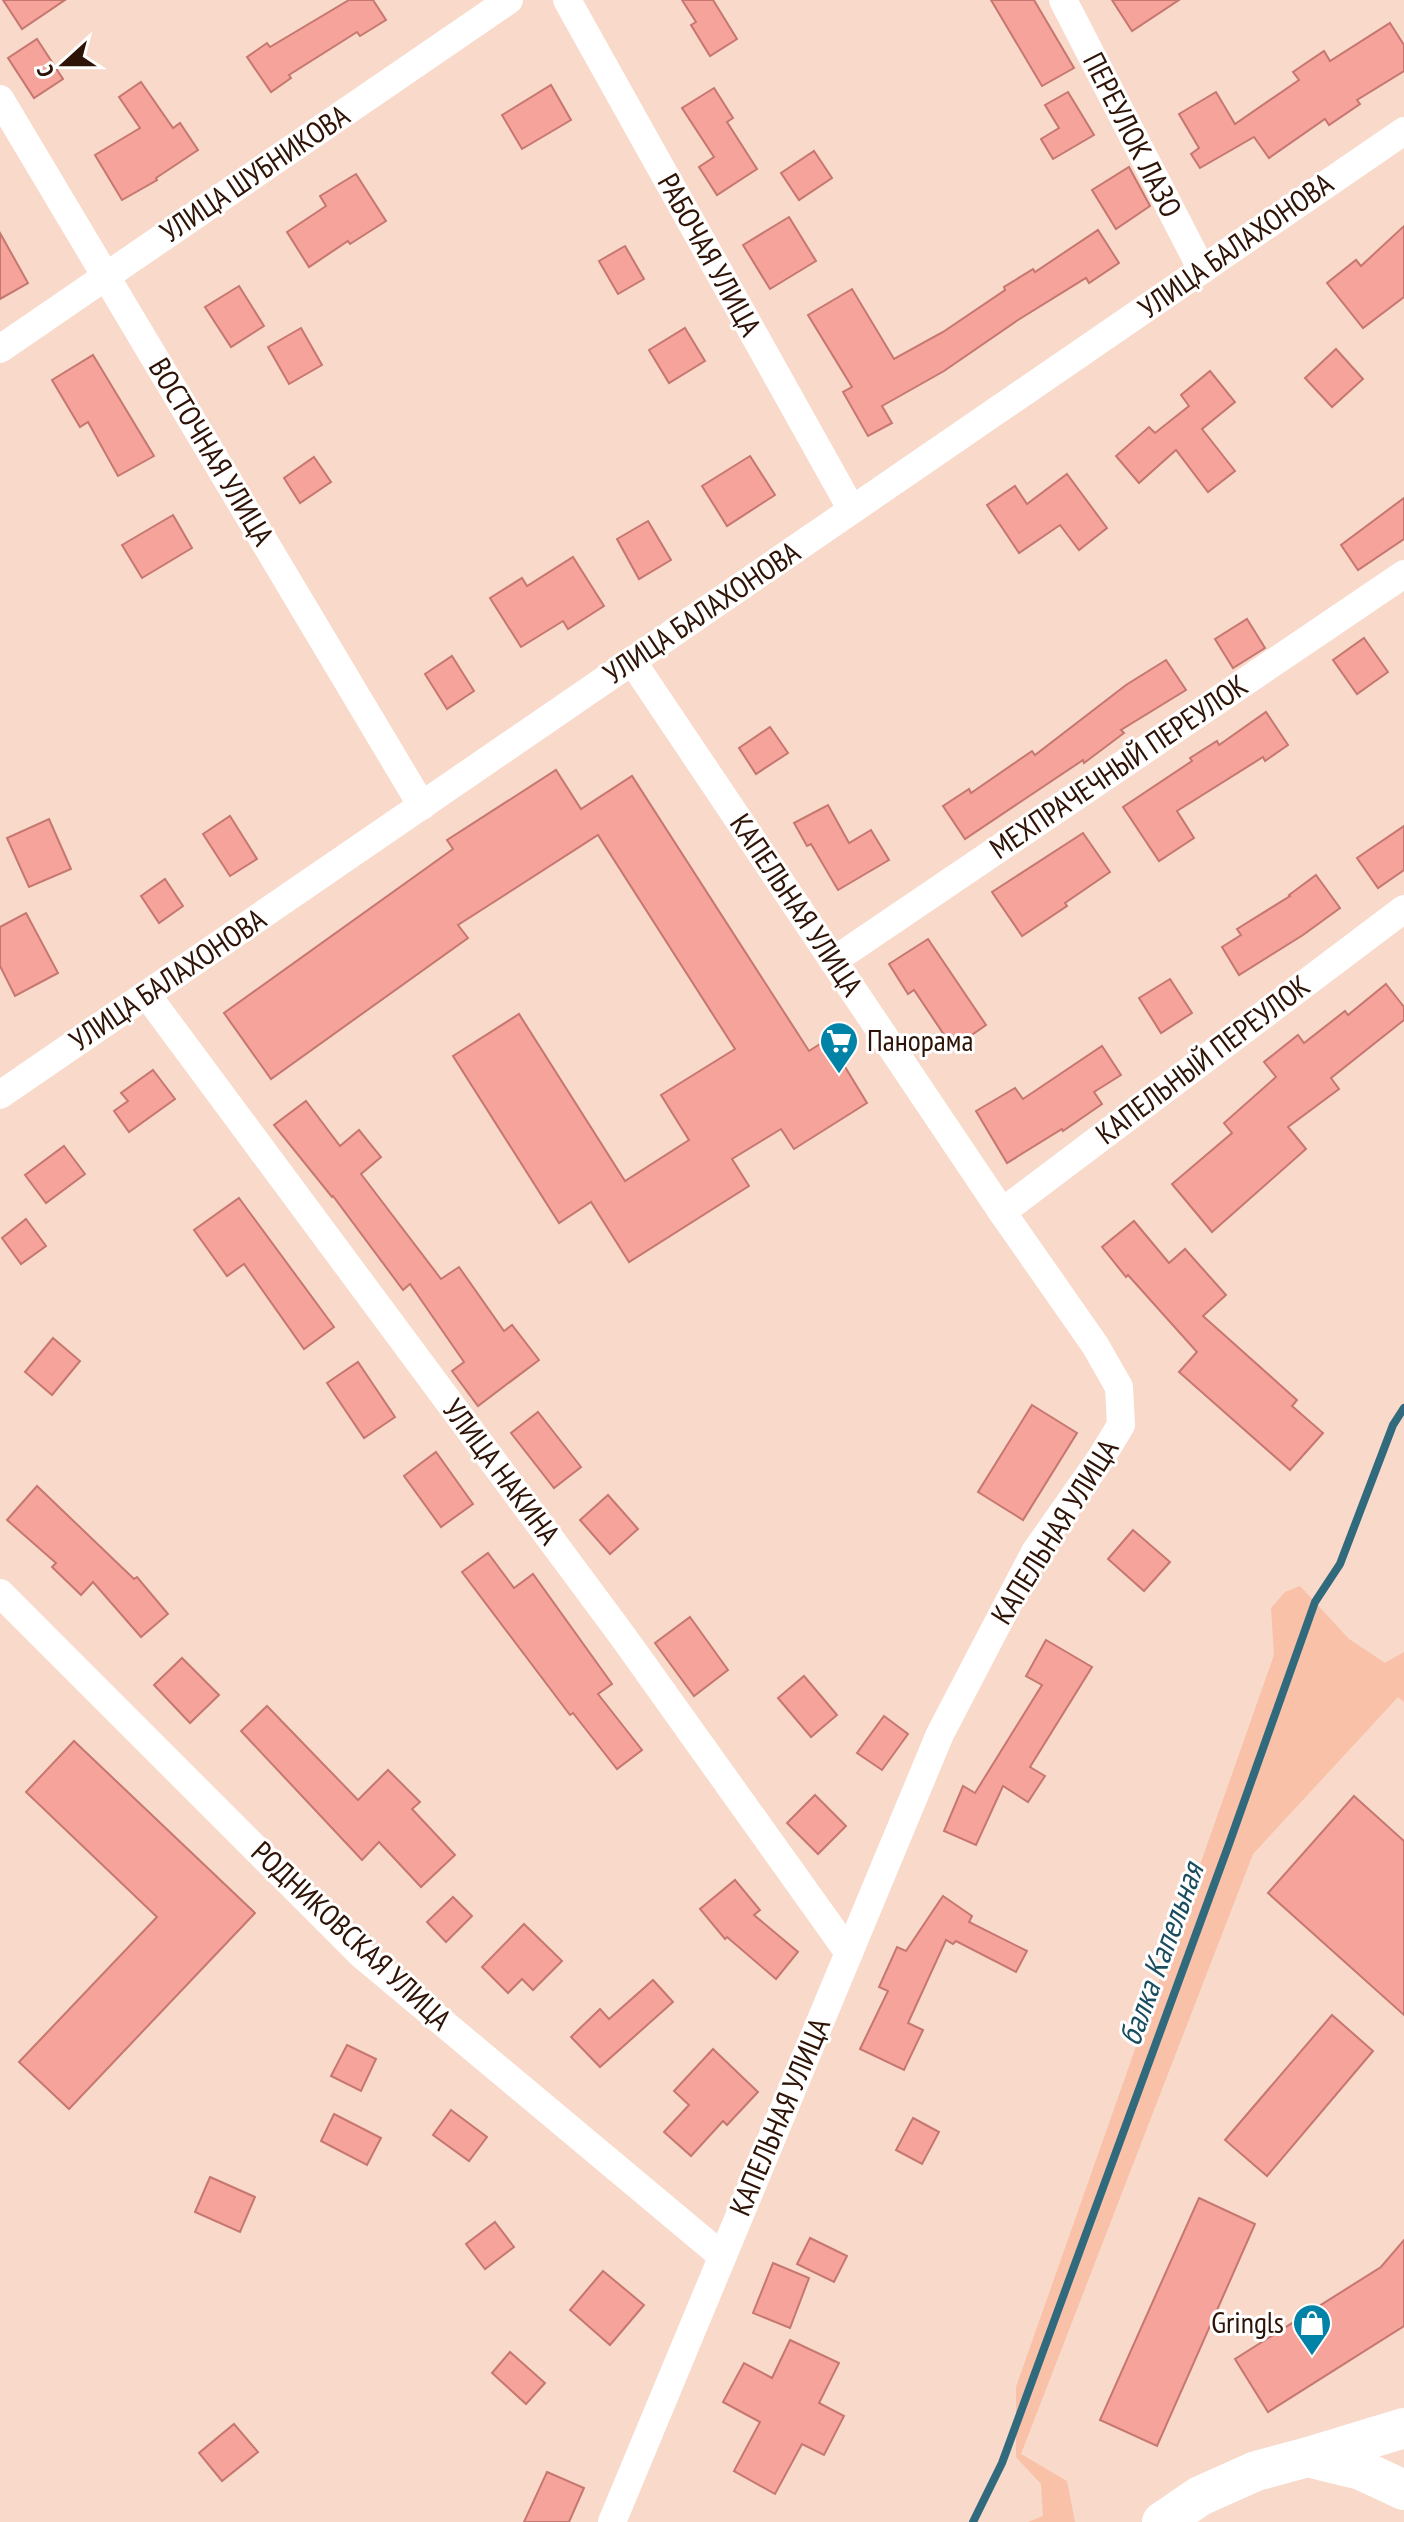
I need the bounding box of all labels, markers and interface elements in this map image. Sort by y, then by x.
north arrow [24,24,104,104]
street label: ПЕРЕУЛОК ЛАЗО [1075,45,1191,223]
text: С [30,61,60,81]
street label: УЛИЦА ШУБНИКОВА [152,95,357,250]
street label: УЛИЦА БАЛАХОНОВА [1130,163,1341,326]
street label: РАБОЧАЯ УЛИЦА [650,166,771,343]
street label: ВОСТОЧНАЯ УЛИЦА [141,350,284,553]
street label: УЛИЦА БАЛАХОНОВА [595,531,808,692]
street label: МЕХПРАЧЕЧНЫЙ ПЕРЕУЛОК [982,665,1255,867]
street label: КАПЕЛЬНАЯ УЛИЦА [722,806,873,1003]
street label: УЛИЦА БАЛАХОНОВА [61,898,274,1059]
street label: КАПЕЛЬНЫЙ ПЕРЕУЛОК [1087,965,1317,1152]
supermarket icon: Панорама [818,1020,860,1075]
place label: Панорама [867,1020,973,1059]
street label: УЛИЦА НАКИНА [435,1391,570,1552]
street label: КАПЕЛЬНАЯ УЛИЦА [981,1431,1127,1631]
street label: РОДНИКОВСКАЯ УЛИЦА [244,1832,461,2038]
water label: балка Капельная [1108,1854,1213,2051]
street label: КАПЕЛЬНАЯ УЛИЦА [719,2011,838,2221]
place label: Gringls [1211,2302,1284,2341]
shop icon: Gringls [1291,2302,1333,2357]

